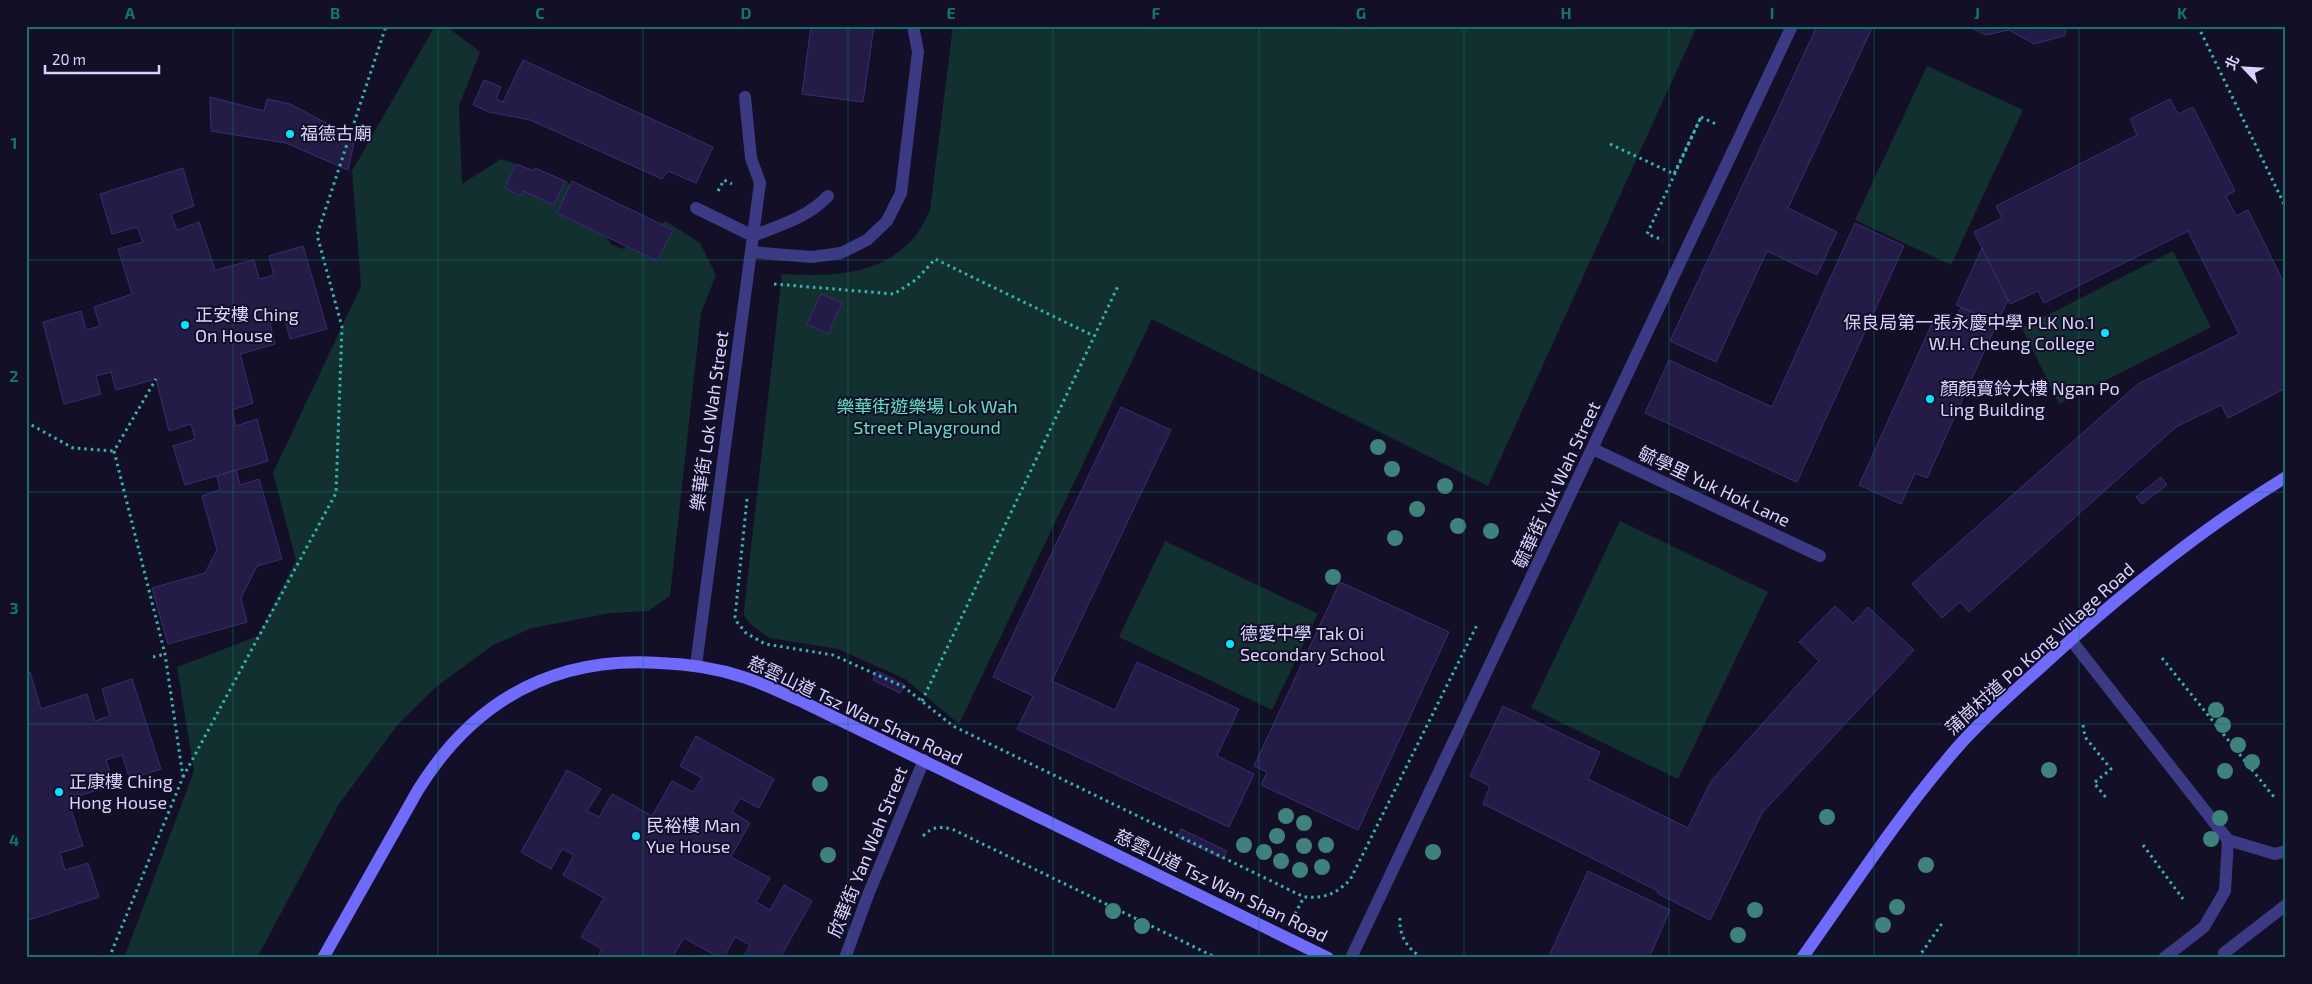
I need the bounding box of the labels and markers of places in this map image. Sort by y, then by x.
place label: 福德古廟 [300,122,372,144]
marker: 福德古廟 [284,128,296,140]
place label: 正安樓 Ching On House [195,303,299,346]
place label: 保良局第一張永慶中學 PLK No.1 W.H. Cheung College [1843,311,2095,354]
marker: 正安樓 Ching On House [179,319,191,331]
marker: 保良局第一張永慶中學 PLK No.1 W.H. Cheung College [2099,327,2111,339]
place label: 顏顏寶鈴大樓 Ngan Po Ling Building [1940,377,2120,420]
marker: 顏顏寶鈴大樓 Ngan Po Ling Building [1924,393,1936,405]
place label: 德愛中學 Tak Oi Secondary School [1240,622,1385,665]
marker: 德愛中學 Tak Oi Secondary School [1224,638,1236,650]
place label: 正康樓 Ching Hong House [69,770,173,813]
marker: 正康樓 Ching Hong House [53,786,65,798]
place label: 民裕樓 Man Yue House [646,814,740,857]
marker: 民裕樓 Man Yue House [630,830,642,842]

